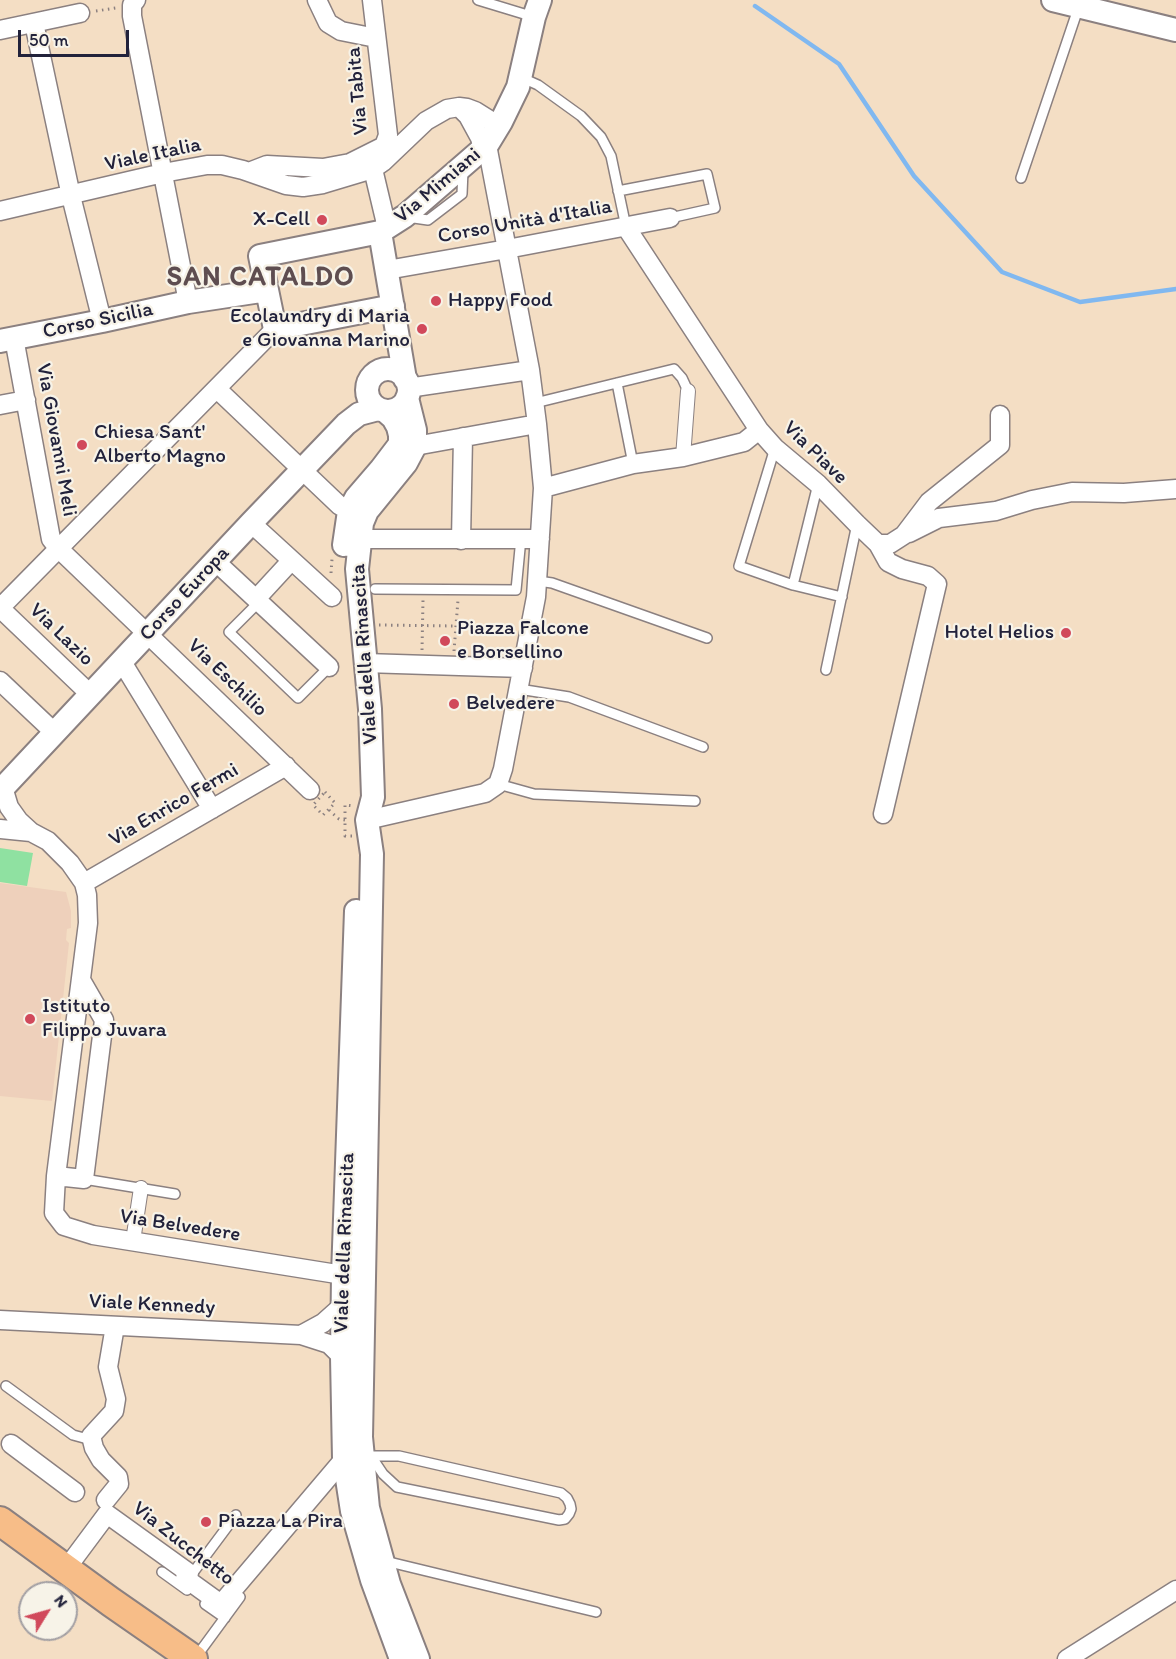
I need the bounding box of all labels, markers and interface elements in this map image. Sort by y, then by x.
scale bar [21,18,132,56]
text: 50 m [29,29,69,51]
street label: Via Tabita [342,46,374,136]
street label: Viale Italia [103,133,203,177]
street label: Via Mimiani [390,143,486,229]
street label: Corso Unità d'Italia [436,194,614,250]
place label: X-Cell [253,207,310,233]
marker: X-Cell [315,213,329,227]
district label: SAN CATALDO [165,262,357,294]
place label: Happy Food [448,288,553,314]
marker: Happy Food [429,294,443,308]
street label: Corso Sicilia [41,297,155,345]
place label: Ecolaundry di Maria e Giovanna Marino [230,304,410,354]
marker: Ecolaundry di Maria e Giovanna Marino [415,322,429,336]
street label: Via Giovanni Meli [30,361,82,519]
street label: Via Piave [777,416,853,490]
place label: Chiesa Sant' Alberto Magno [94,420,226,470]
marker: Chiesa Sant' Alberto Magno [75,438,89,452]
street label: Corso Europa [135,541,235,647]
street label: Viale della Rinascita [346,563,384,745]
street label: Via Lazio [23,598,99,672]
place label: Piazza Falcone e Borsellino [457,616,589,666]
place label: Hotel Helios [944,620,1054,646]
marker: Hotel Helios [1059,626,1073,640]
street label: Via Eschilio [182,634,272,722]
marker: Piazza Falcone e Borsellino [438,634,452,648]
place label: Belvedere [466,691,555,717]
marker: Belvedere [447,697,461,711]
street label: Via Enrico Fermi [105,758,243,852]
place label: Istituto Filippo Juvara [42,994,167,1044]
marker: Istituto Filippo Juvara [23,1012,37,1026]
street label: Viale della Rinascita [329,1152,361,1334]
street label: Via Belvedere [118,1204,242,1248]
street label: Viale Kennedy [88,1289,216,1321]
street label: Via Zucchetto [127,1496,239,1592]
place label: Piazza La Pira [218,1509,343,1535]
marker: Piazza La Pira [199,1515,213,1529]
north arrow [18,1581,78,1641]
text: N [50,1591,72,1611]

